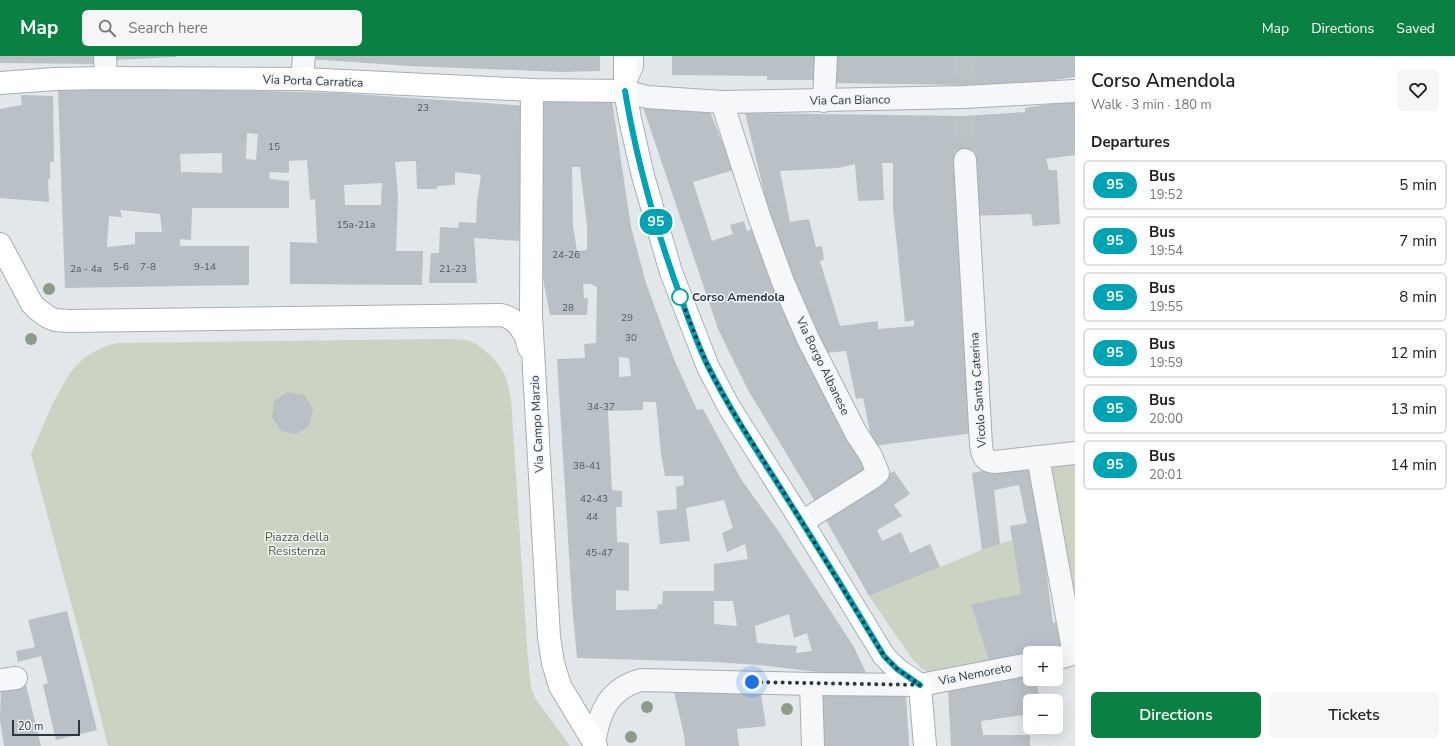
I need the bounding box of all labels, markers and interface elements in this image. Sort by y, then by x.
search box [82,10,362,46]
text: Map [20,15,58,41]
icon: search [96,17,118,39]
text: Search here [128,18,208,38]
text: Map [1262,19,1289,38]
text: Directions [1311,19,1374,38]
text: Saved [1396,19,1435,38]
text: Corso Amendola [1091,68,1235,94]
button: heart [1397,69,1439,111]
street label: Via Porta Carratica [261,71,364,91]
street label: Via Can Bianco [808,91,891,109]
text: Walk · 3 min · 180 m [1091,96,1212,114]
house number: 23 [417,101,429,115]
text: Departures [1091,132,1170,152]
house number: 15 [268,140,280,154]
text: Bus [1149,166,1175,186]
text: 95 [1107,175,1123,194]
text: 5 min [1399,175,1437,195]
text: 19:52 [1149,186,1183,204]
line badge: 95 [638,209,674,235]
text: 95 [648,212,664,231]
house number: 15a-21a [337,218,375,232]
text: Bus [1149,222,1175,242]
text: 95 [1107,231,1123,250]
text: 7 min [1399,231,1437,251]
text: 19:54 [1149,242,1183,260]
house number: 24-26 [552,248,580,262]
house number: 5-6 [113,260,129,274]
house number: 7-8 [140,260,156,274]
house number: 9-14 [194,260,216,274]
house number: 2a - 4a [70,262,102,276]
house number: 21-23 [439,262,467,276]
text: Bus [1149,278,1175,298]
text: 95 [1107,287,1123,306]
text: 8 min [1399,287,1437,307]
marker: Corso Amendola [671,288,689,306]
place label: Corso Amendola [692,289,785,305]
text: 19:55 [1149,298,1183,316]
house number: 28 [562,301,574,315]
house number: 29 [621,311,633,325]
street label: Via Borgo Albanese [792,313,854,418]
house number: 30 [625,331,637,345]
street label: Vicolo Santa Caterina [966,332,990,449]
text: Bus [1149,334,1175,354]
text: 95 [1107,343,1123,362]
text: 12 min [1390,343,1437,363]
text: 19:59 [1149,354,1183,372]
street label: Via Campo Marzio [526,374,548,474]
text: Bus [1149,390,1175,410]
text: 95 [1107,399,1123,418]
text: 13 min [1390,399,1437,419]
house number: 34-37 [587,400,615,414]
text: 20:00 [1149,410,1183,428]
text: Bus [1149,446,1175,466]
text: 95 [1107,455,1123,474]
text: 14 min [1390,455,1437,475]
house number: 38-41 [573,459,601,473]
text: 20:01 [1149,466,1183,484]
house number: 42-43 [580,492,608,506]
house number: 44 [586,510,598,524]
park label: Piazza della Resistenza [265,529,329,559]
house number: 45-47 [585,546,613,560]
map controls [1023,646,1063,734]
button: + [1023,646,1063,686]
street label: Via Nemoreto [936,659,1013,689]
your location [742,672,762,692]
button: Directions [1091,692,1261,738]
button: Tickets [1269,692,1439,738]
button: − [1023,694,1063,734]
scale bar [12,718,80,737]
text: 20 m [18,719,43,734]

